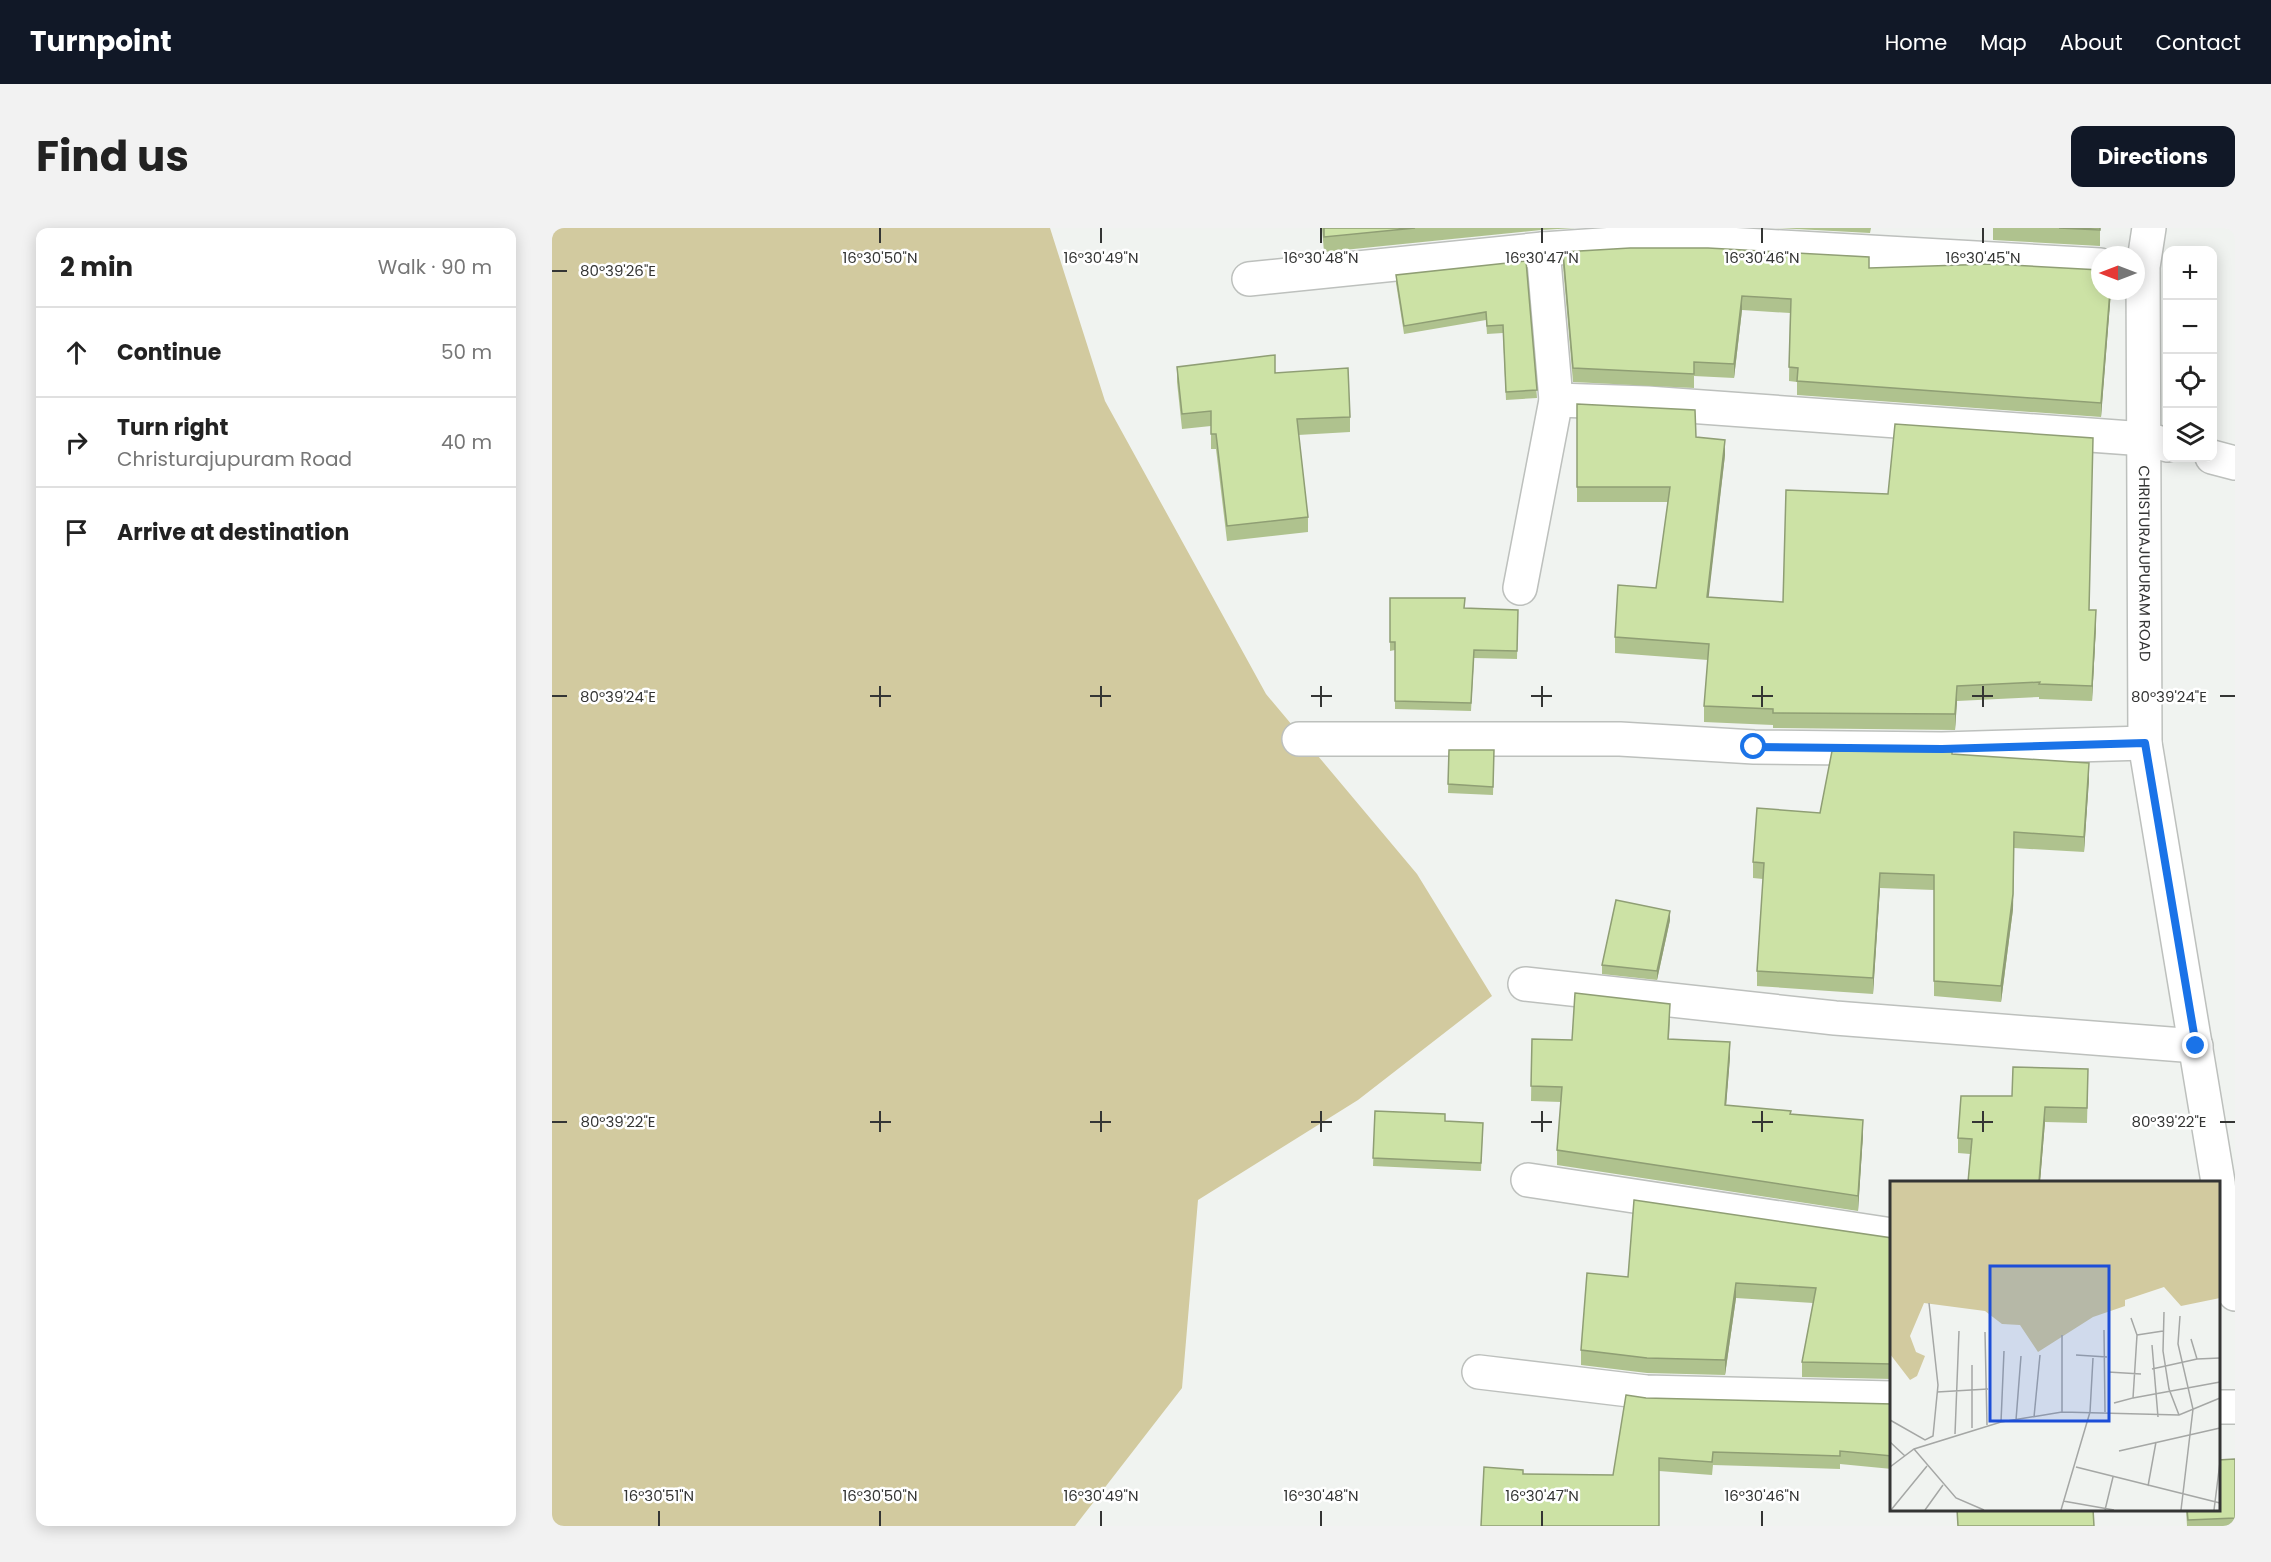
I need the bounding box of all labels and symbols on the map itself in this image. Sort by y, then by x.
north arrow [2091,246,2145,300]
text: 16°30'50"N [843,247,917,268]
text: 16°30'49"N [1064,247,1138,268]
text: 16°30'48"N [1284,247,1358,268]
text: 16°30'47"N [1505,247,1579,268]
text: 16°30'46"N [1724,247,1800,268]
text: 16°30'45"N [1946,247,2020,268]
text: 80°39'26"E [580,260,656,281]
street label: CHRISTURAJUPURAM ROAD [2134,466,2156,662]
text: 80°39'24"E [580,686,656,707]
text: 80°39'24"E [2131,686,2207,707]
route start [1740,733,1766,759]
route end [2182,1032,2208,1058]
text: 80°39'22"E [580,1111,656,1132]
text: 80°39'22"E [2131,1111,2207,1132]
inset map [1890,1181,2220,1511]
text: 16°30'51"N [624,1485,694,1506]
text: 16°30'50"N [843,1485,917,1506]
text: 16°30'49"N [1064,1485,1138,1506]
text: 16°30'48"N [1284,1485,1358,1506]
text: 16°30'47"N [1505,1485,1579,1506]
text: 16°30'46"N [1724,1485,1800,1506]

